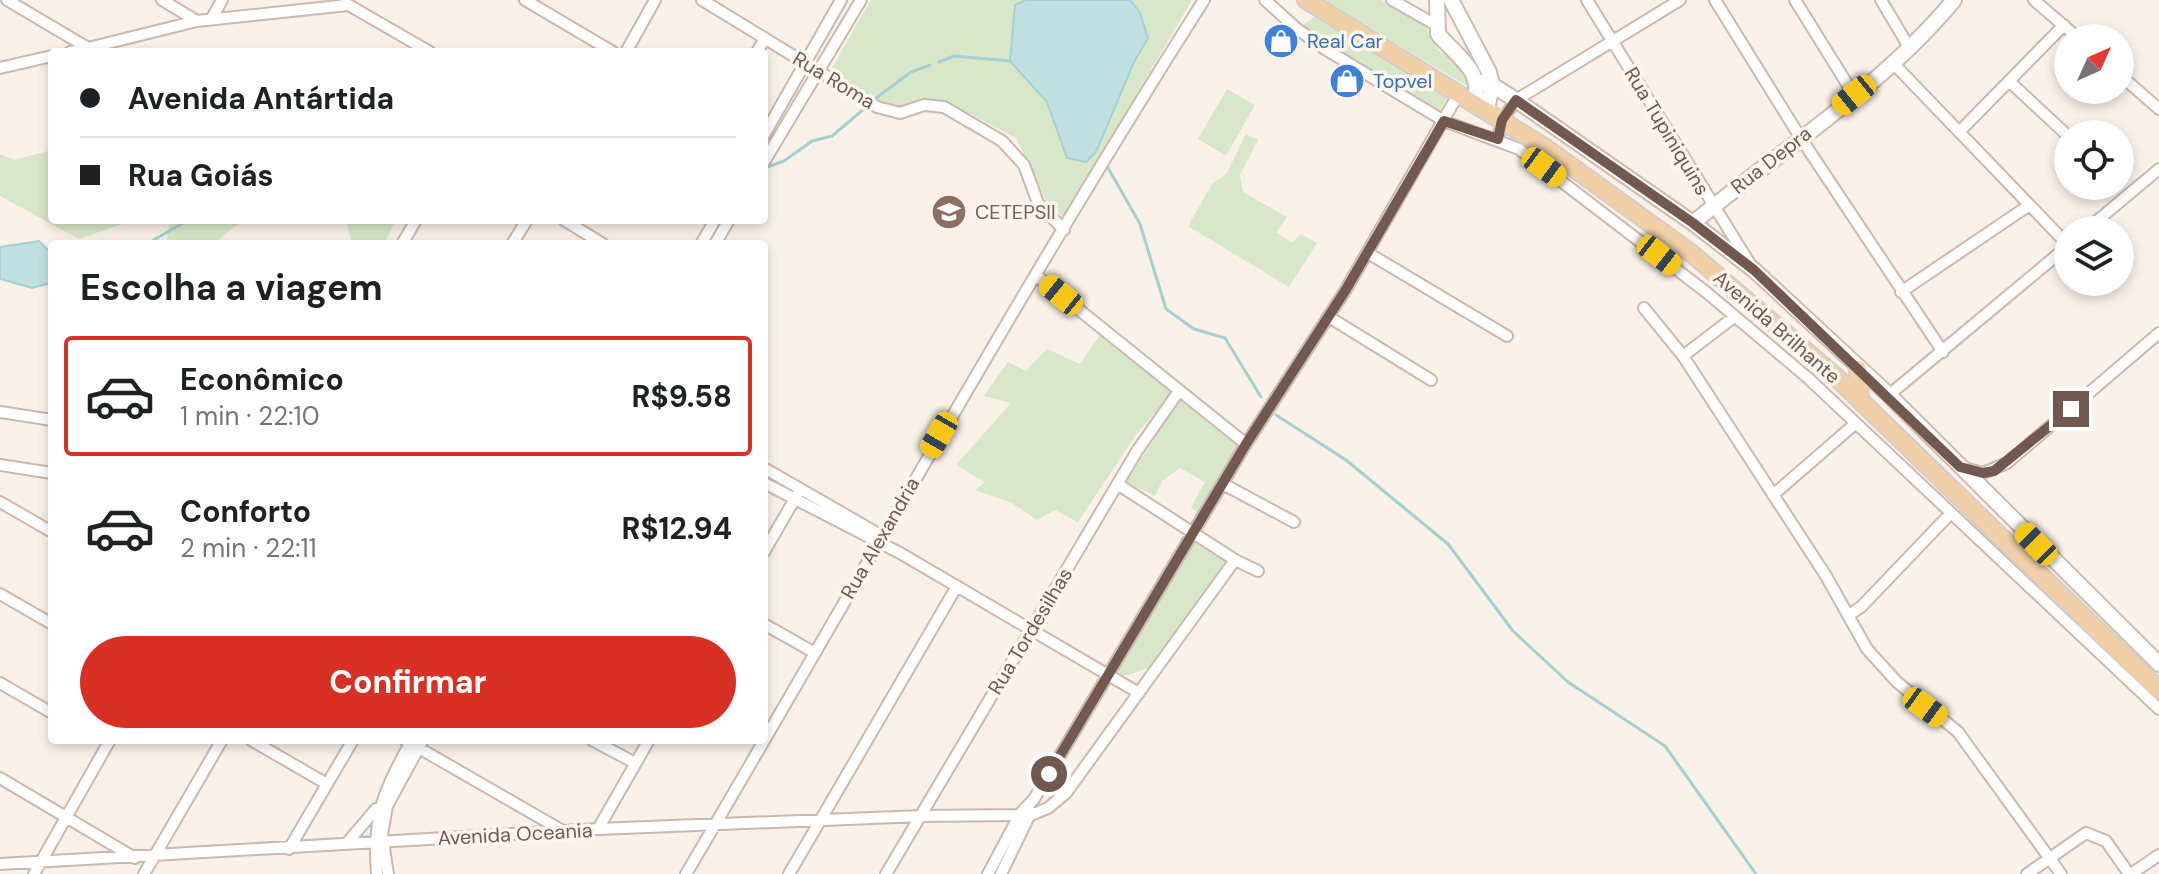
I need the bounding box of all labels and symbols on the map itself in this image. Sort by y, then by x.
shop icon: Real Car [1262,22,1300,60]
north arrow [2054,24,2134,104]
place label: Real Car [1307,28,1383,54]
street label: Rua Roma [788,45,880,115]
shop icon: Topvel [1328,62,1366,100]
street label: Rua Tupiniquins [1618,62,1716,200]
place label: Topvel [1373,68,1432,94]
car [1828,71,1880,119]
street label: Rua Depra [1725,120,1817,200]
car [1518,143,1570,191]
school or university icon: CETEPSII [930,193,968,231]
place label: CETEPSII [975,199,1056,225]
car [1633,231,1685,279]
street label: Avenida Brilhante [1708,265,1846,389]
car [1035,271,1087,319]
route end [2053,391,2089,427]
car [917,408,961,462]
street label: Rua Alexandria [835,473,925,603]
car [2011,519,2061,569]
street label: Rua Tordesilhas [982,563,1078,699]
car [1899,683,1951,731]
route start [1031,756,1067,792]
street label: Avenida Oceania [437,817,593,851]

